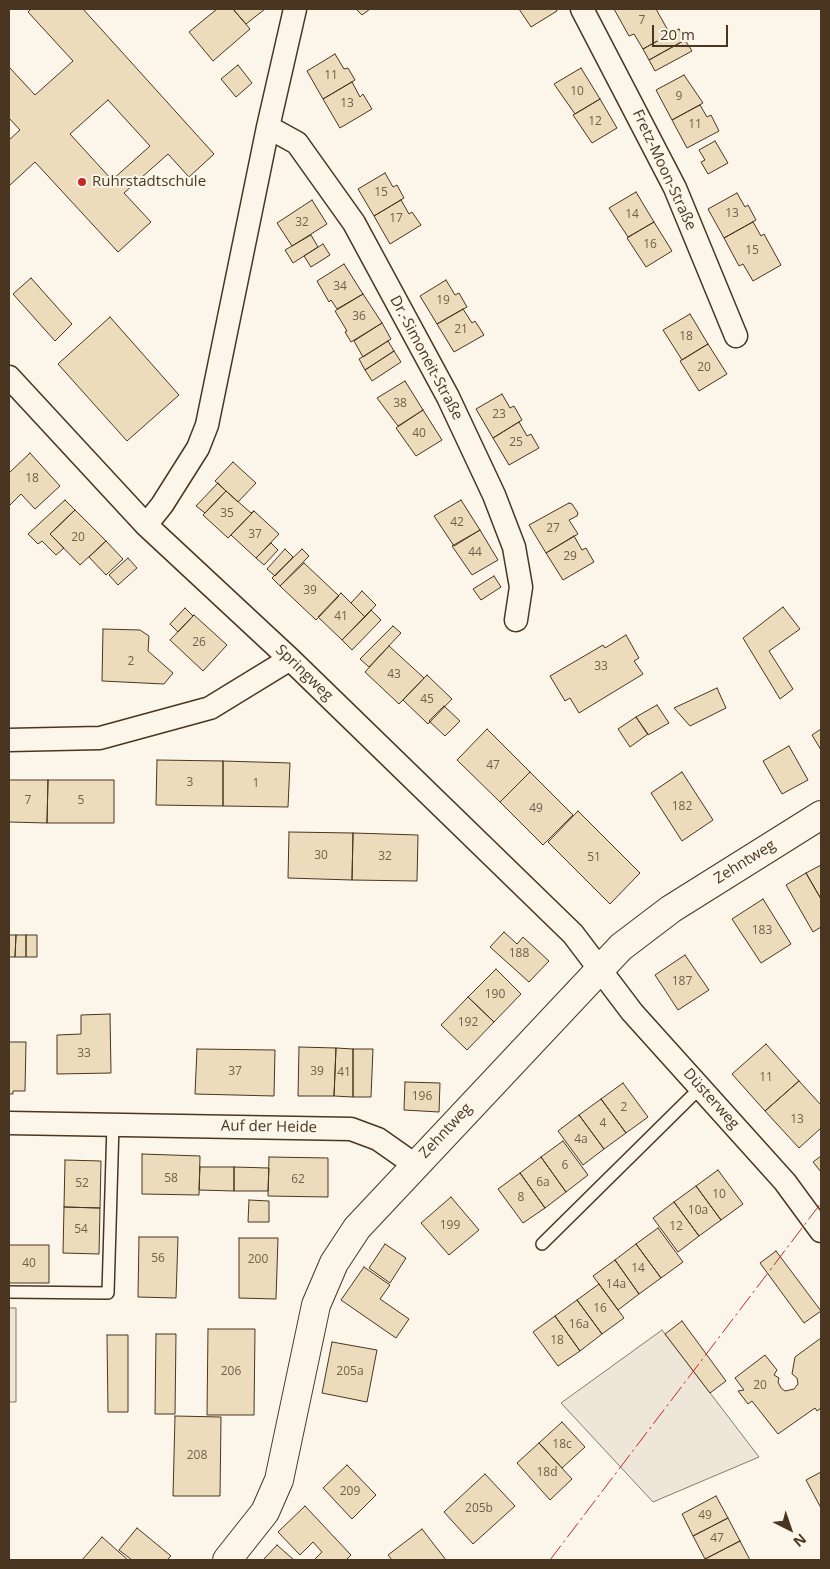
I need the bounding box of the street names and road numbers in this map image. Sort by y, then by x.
street label: Fretz-Moon-Straße [628,107,700,233]
street label: Dr.-Simoneit-Straße [386,293,466,423]
street label: Springweg [272,641,336,705]
street label: Zehntweg [711,836,779,888]
street label: Düsterweg [679,1065,743,1133]
street label: Zehntweg [416,1100,476,1162]
street label: Auf der Heide [221,1117,317,1137]

